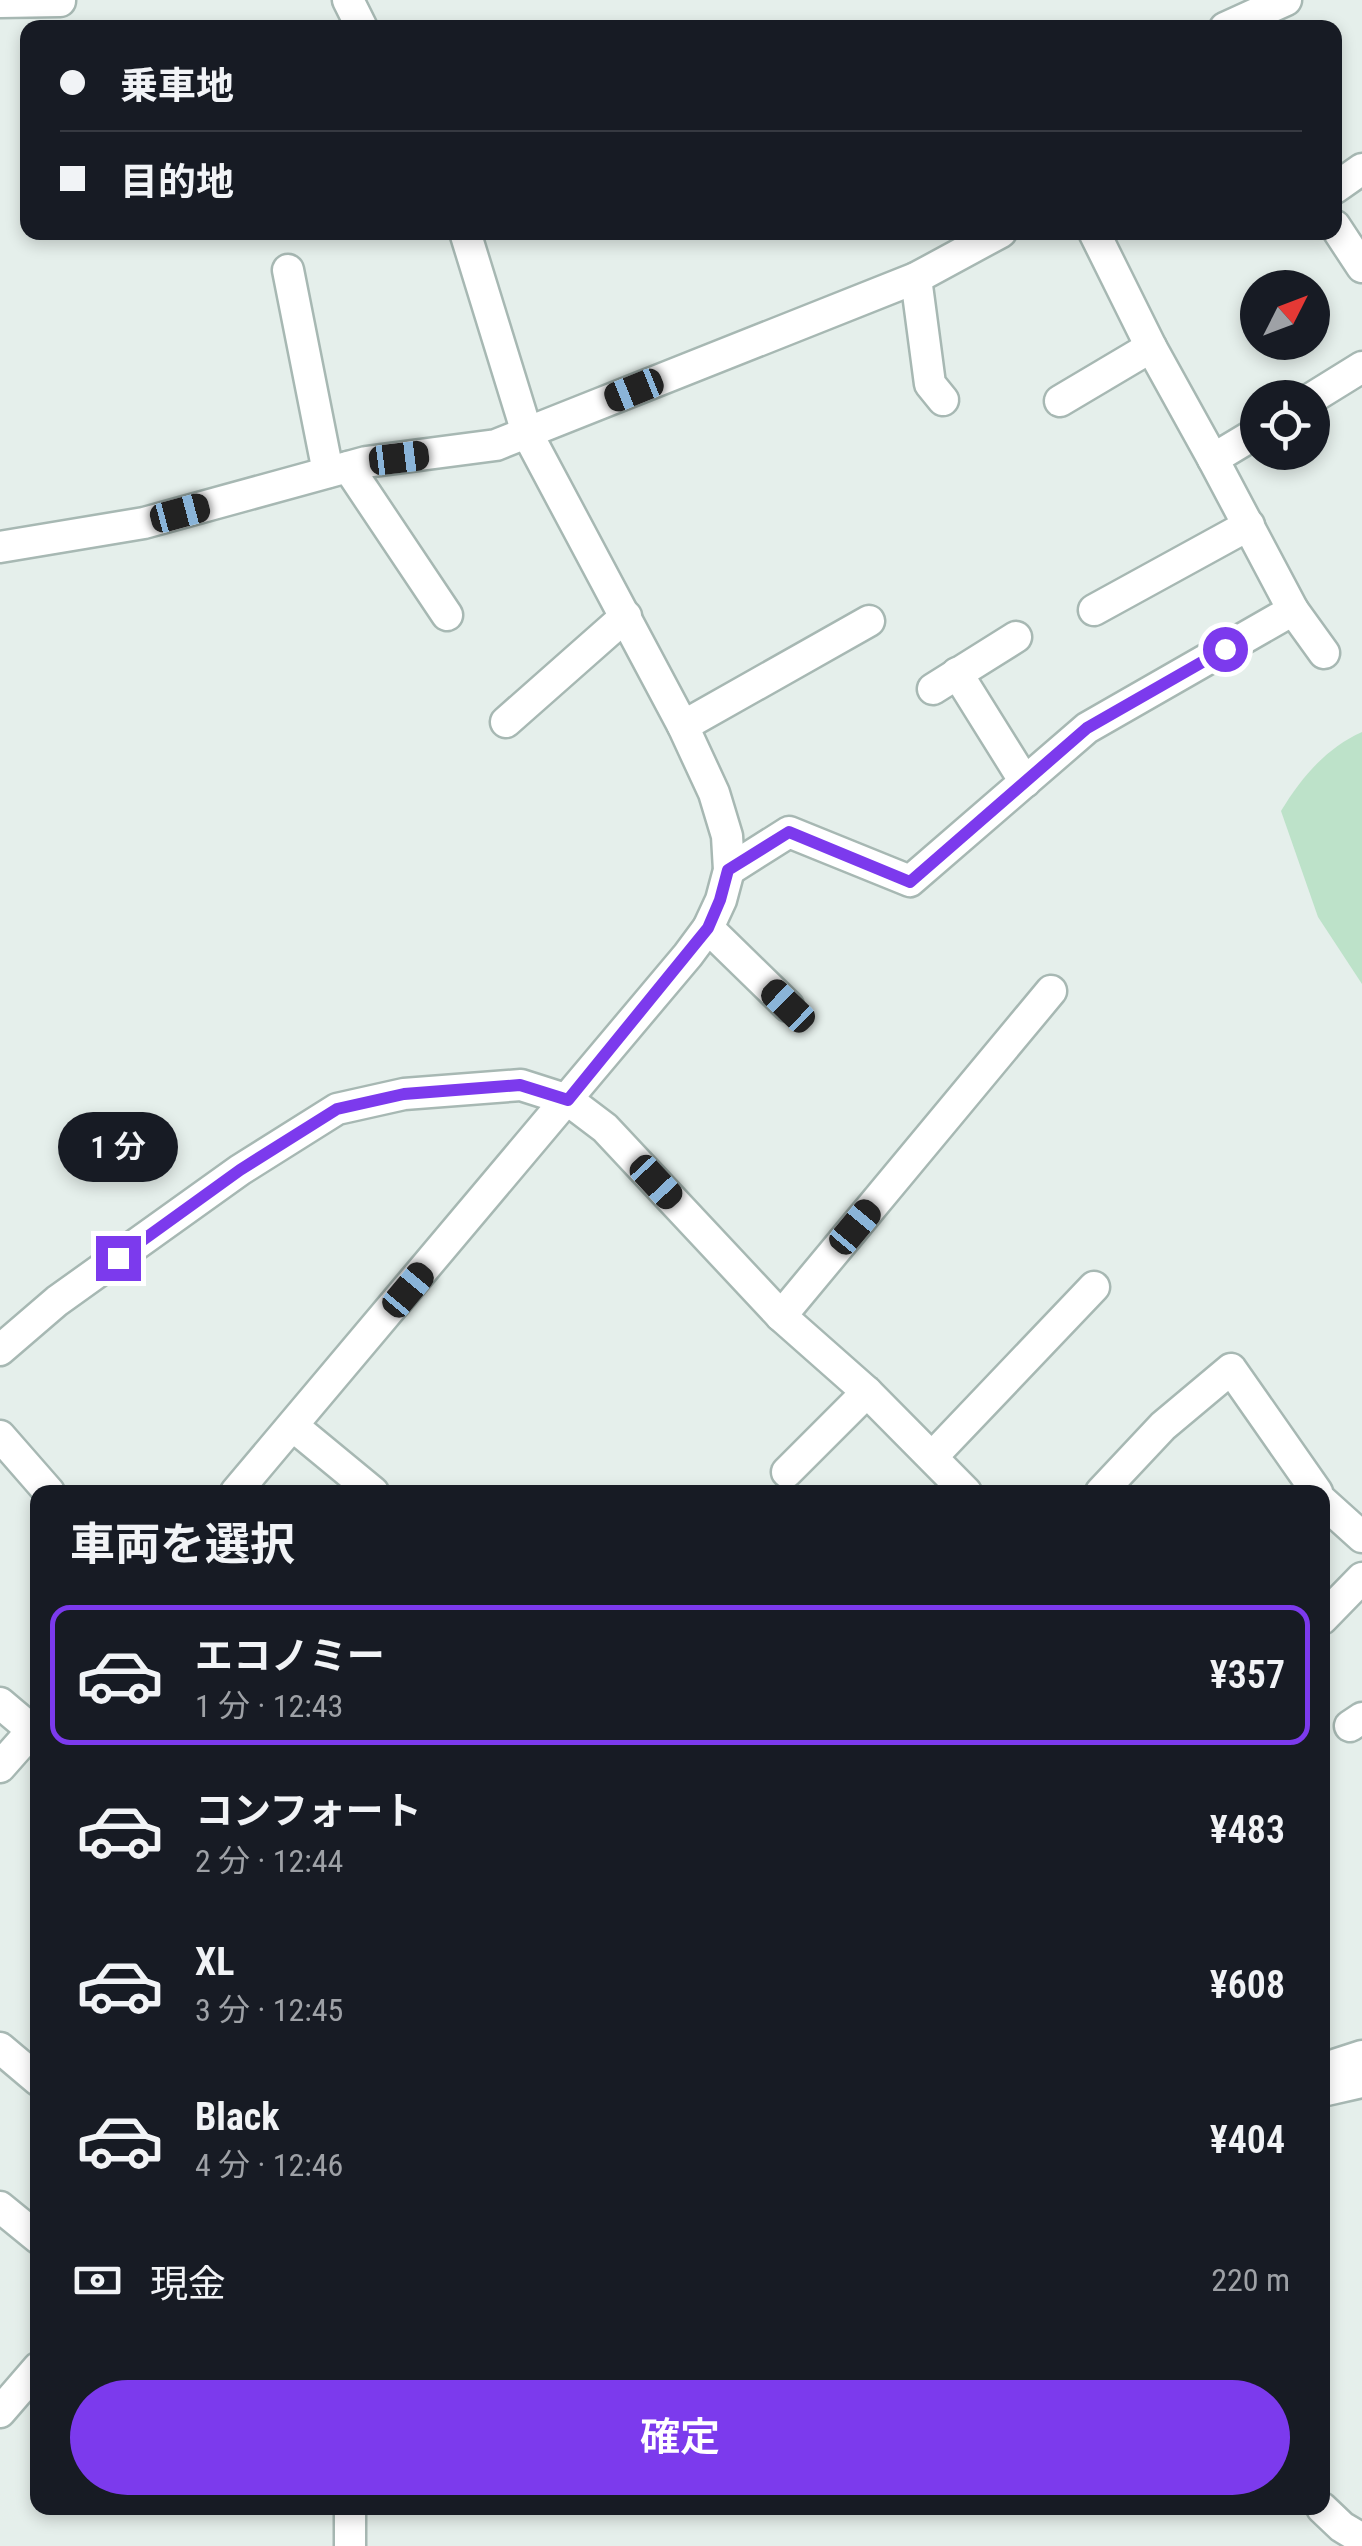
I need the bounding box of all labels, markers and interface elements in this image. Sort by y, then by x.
text: 乗車地 [120,64,234,108]
text: 目的地 [120,160,234,204]
north arrow [1240,270,1330,360]
map controls [1240,270,1330,470]
car [601,365,667,415]
button: locate [1240,380,1330,470]
car [367,439,431,477]
car [147,491,213,535]
route start [1203,627,1248,672]
car [756,974,820,1038]
callout: 1 分 [58,1113,178,1183]
text: 1 分 [90,1128,146,1166]
car [625,1150,687,1214]
car [824,1194,886,1260]
route end [96,1236,141,1281]
car [377,1257,439,1323]
text: 車両を選択 [70,1518,295,1571]
icon: car [75,1630,165,1720]
text: エコノミー [195,1634,385,1678]
text: ¥357 [1210,1653,1285,1697]
text: 1 分 · 12:43 [195,1687,343,1725]
icon: car [75,1785,165,1875]
text: コンフォート [195,1789,422,1833]
text: ¥483 [1210,1808,1285,1852]
text: 2 分 · 12:44 [195,1842,343,1880]
icon: car [75,1940,165,2030]
text: XL [195,1940,234,1984]
text: ¥608 [1210,1963,1285,2007]
text: 3 分 · 12:45 [195,1991,343,2029]
icon: car [75,2095,165,2185]
text: Black [195,2095,279,2139]
text: ¥404 [1210,2118,1285,2162]
text: 4 分 · 12:46 [195,2146,343,2184]
icon: cash [70,2253,125,2308]
text: 220 m [1211,2261,1290,2299]
text: 現金 [150,2262,226,2306]
button: 確定 [70,2380,1290,2495]

